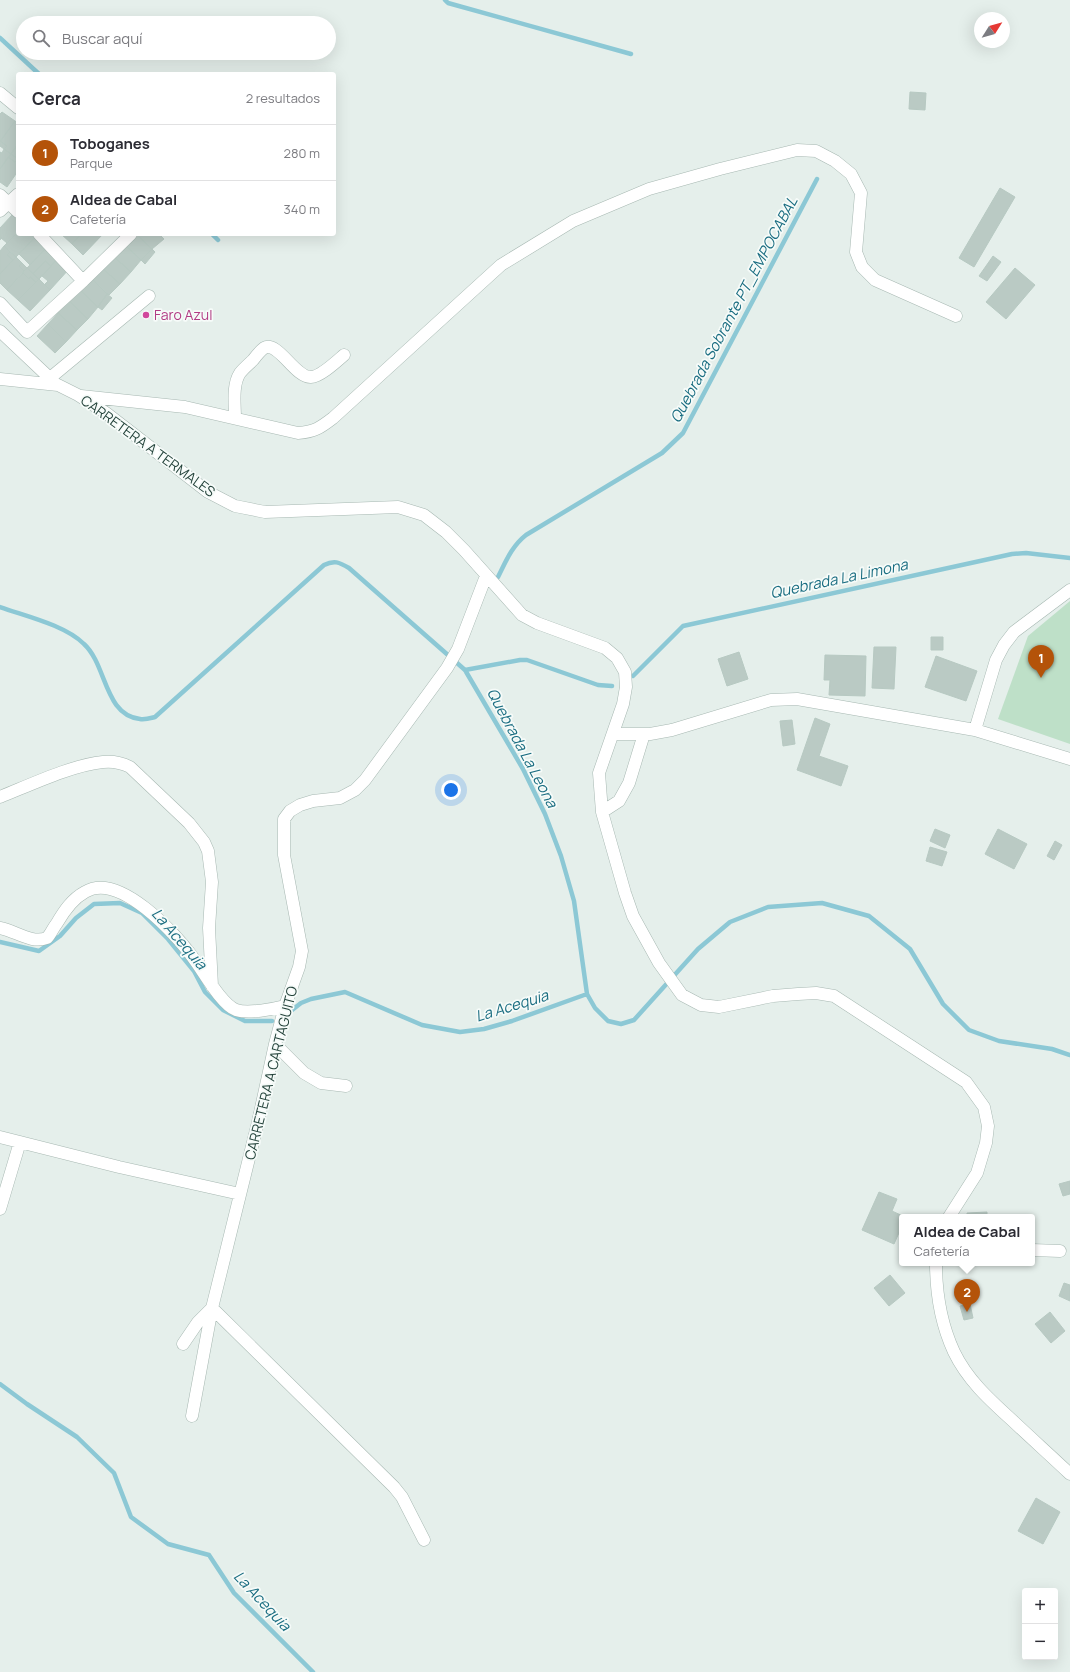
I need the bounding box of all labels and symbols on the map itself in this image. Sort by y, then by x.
north arrow [974,12,1010,48]
water label: Quebrada Sobrante PT_EMPOCABAL [665,193,802,426]
place label: Faro Azul [154,305,212,324]
marker: Faro Azul [141,310,151,320]
street label: CARRETERA A TERMALES [77,390,220,501]
water label: Quebrada La Limona [768,554,910,603]
pin: 1 [1028,645,1054,678]
water label: Quebrada La Leona [482,684,563,812]
your location [441,780,461,800]
water label: La Acequia [147,903,212,974]
street label: CARRETERA A CARTAGUITO [240,984,301,1162]
water label: La Acequia [473,984,551,1027]
pin: 2 [954,1279,980,1312]
water label: La Acequia [229,1566,296,1636]

